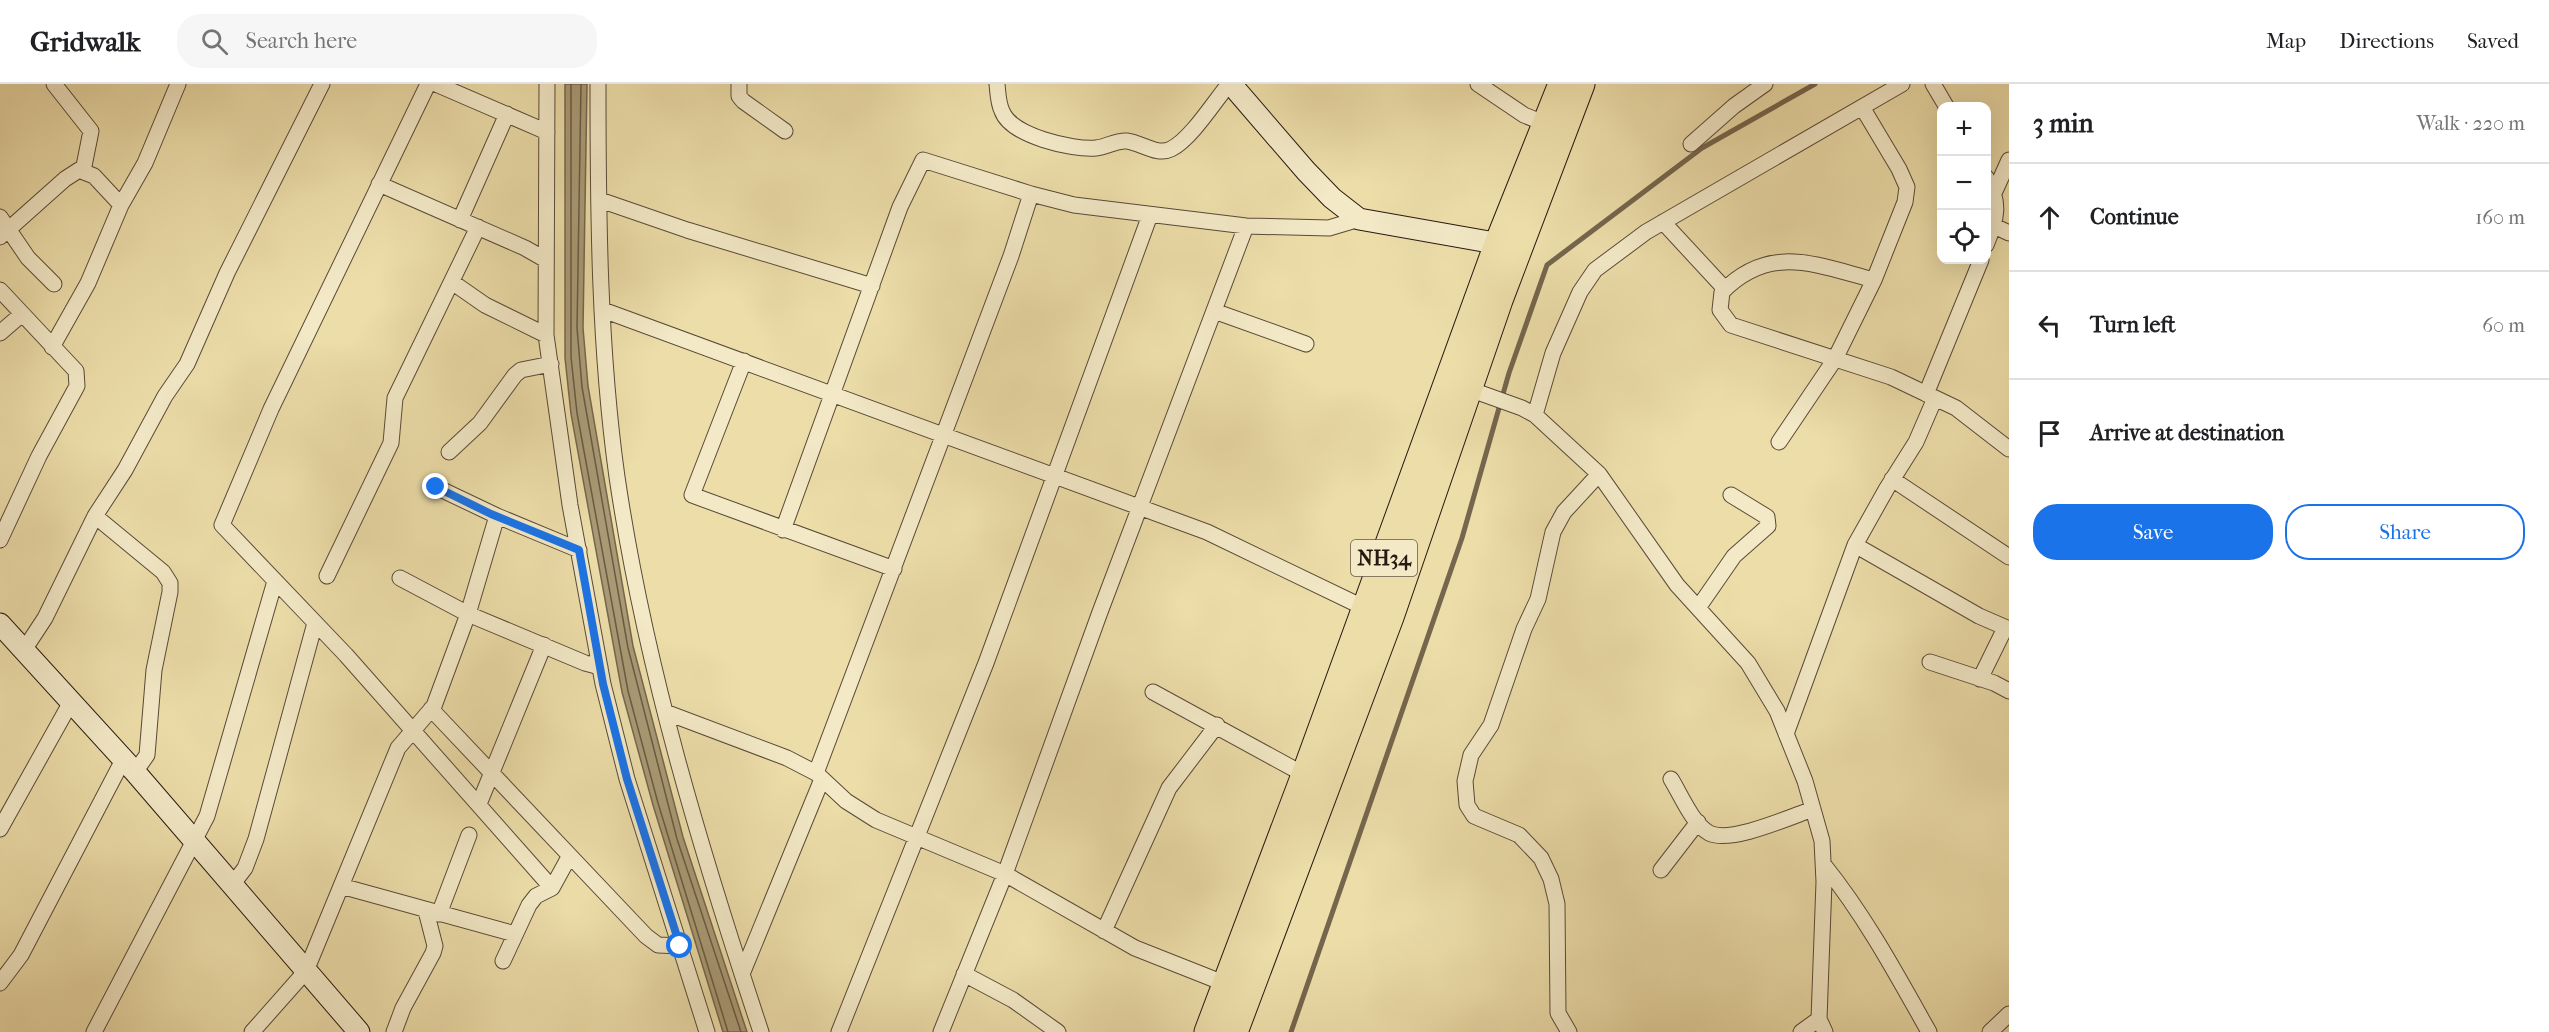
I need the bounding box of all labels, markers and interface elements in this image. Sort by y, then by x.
search box [177,14,597,68]
text: Gridwalk [30,25,141,58]
icon: search [198,25,231,58]
text: Search here [246,28,357,54]
text: Map [2266,29,2306,53]
text: Directions [2339,29,2434,53]
text: Saved [2467,29,2519,53]
map controls [1937,102,1991,264]
button: + [1937,102,1991,156]
text: 3 min [2033,108,2094,139]
text: Walk · 220 m [2417,112,2525,135]
button: − [1937,156,1991,210]
icon: ahead [2033,201,2066,234]
text: Continue [2090,204,2179,230]
text: 160 m [2475,206,2525,229]
button: locate [1937,210,1991,264]
icon: left [2033,309,2066,342]
text: Turn left [2090,312,2176,338]
text: 60 m [2482,314,2525,337]
icon: arrive [2033,417,2066,450]
text: Arrive at destination [2090,420,2284,446]
route end [422,473,448,499]
button: Save [2033,504,2273,560]
button: Share [2285,504,2525,560]
road number: NH34 [1351,540,1417,576]
route start [666,932,692,958]

